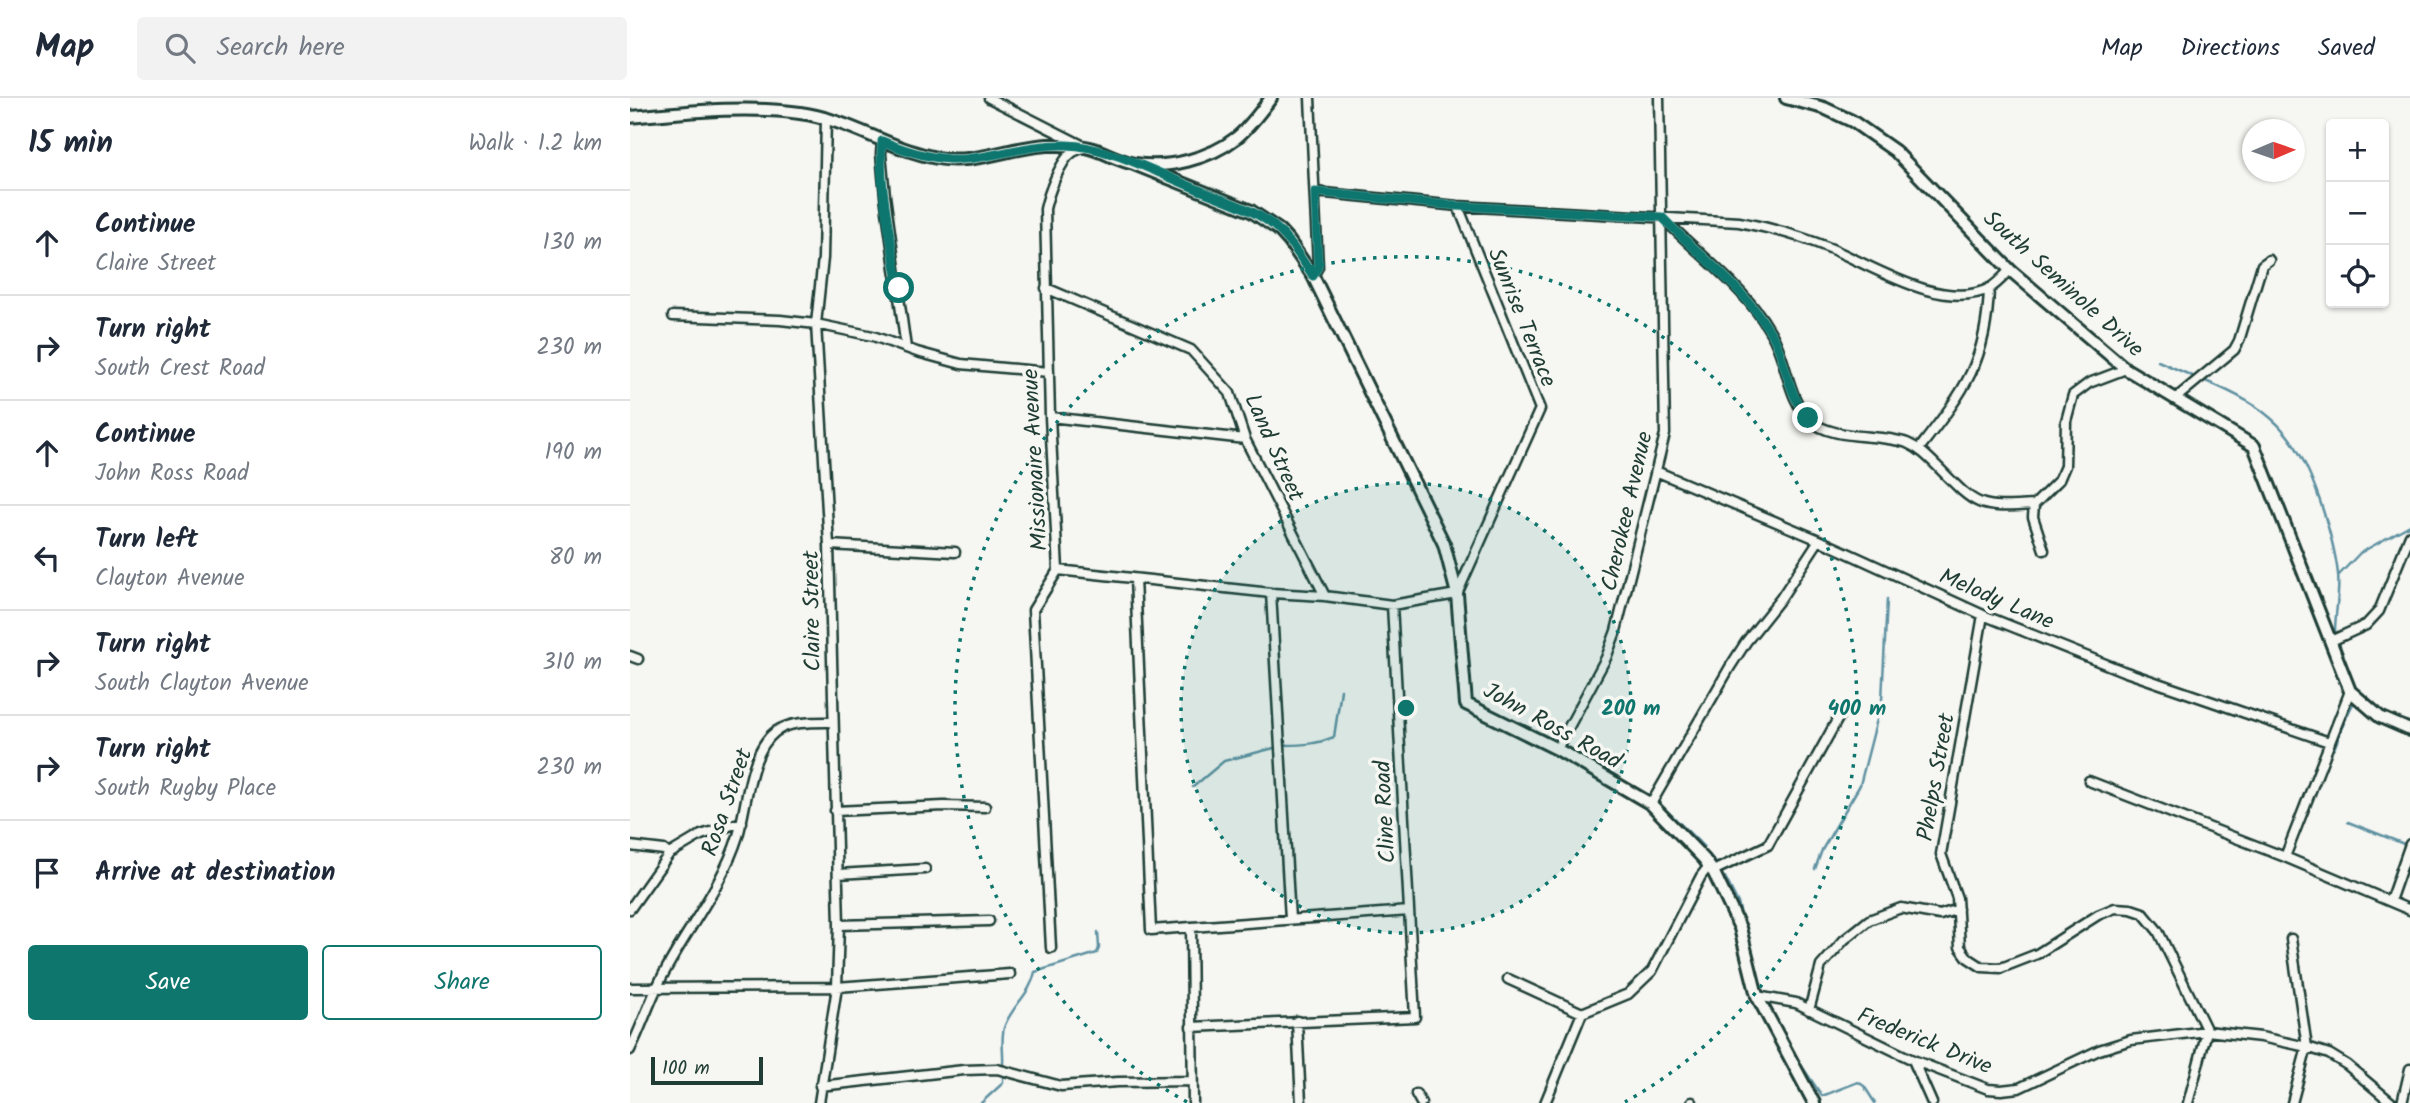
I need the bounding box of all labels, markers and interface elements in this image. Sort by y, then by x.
search box [137,17,627,80]
text: Map [35,22,95,75]
text: Search here [217,27,345,69]
icon: search [161,29,199,67]
text: Map [2101,29,2143,68]
text: Directions [2181,29,2280,68]
text: Saved [2318,29,2375,68]
north arrow [2242,119,2305,182]
map controls [2326,119,2389,308]
button: + [2326,119,2389,182]
text: 15 min [28,120,113,168]
text: Walk · 1.2 km [469,126,602,162]
button: − [2326,182,2389,245]
street label: South Seminole Drive [1974,202,2151,367]
text: Continue [95,204,196,246]
icon: ahead [28,224,66,262]
text: 130 m [543,225,602,261]
street label: Sunrise Terrace [1477,243,1565,393]
button: locate [2326,245,2389,308]
text: Claire Street [95,246,216,282]
route start [883,272,914,303]
text: Turn right [95,309,211,351]
icon: right [28,329,66,367]
text: 230 m [536,330,602,366]
text: South Crest Road [95,351,265,387]
street label: Missionaire Avenue [1013,368,1059,552]
street label: Land Street [1233,388,1313,508]
route end [1792,402,1823,433]
text: Continue [95,414,196,456]
street label: Cherokee Avenue [1592,428,1664,595]
icon: ahead [28,434,66,472]
text: 190 m [545,435,602,471]
text: John Ross Road [95,456,249,492]
text: Turn left [95,519,198,561]
icon: left [28,539,66,577]
text: 80 m [549,540,602,576]
street label: Claire Street [794,549,832,672]
street label: Melody Lane [1933,559,2059,640]
text: Clayton Avenue [95,561,245,597]
text: Turn right [95,624,211,666]
icon: right [28,644,66,682]
text: 310 m [543,645,602,681]
text: South Clayton Avenue [95,666,309,702]
street label: John Ross Road [1476,674,1628,780]
text: 200 m [1601,693,1661,726]
text: 400 m [1828,693,1886,726]
centre of rings [1394,696,1418,720]
street label: Phelps Street [1908,710,1966,844]
text: Turn right [95,729,211,771]
street label: Rosa Street [693,743,763,861]
icon: right [28,749,66,787]
text: 230 m [536,750,602,786]
street label: Cline Road [1365,759,1407,864]
text: South Rugby Place [95,771,276,807]
text: Arrive at destination [95,852,335,894]
icon: arrive [28,854,66,892]
button: Save [28,945,308,1020]
button: Share [322,945,602,1020]
street label: Frederick Drive [1851,998,1997,1085]
scale bar [651,1054,763,1086]
text: 100 m [662,1054,710,1084]

